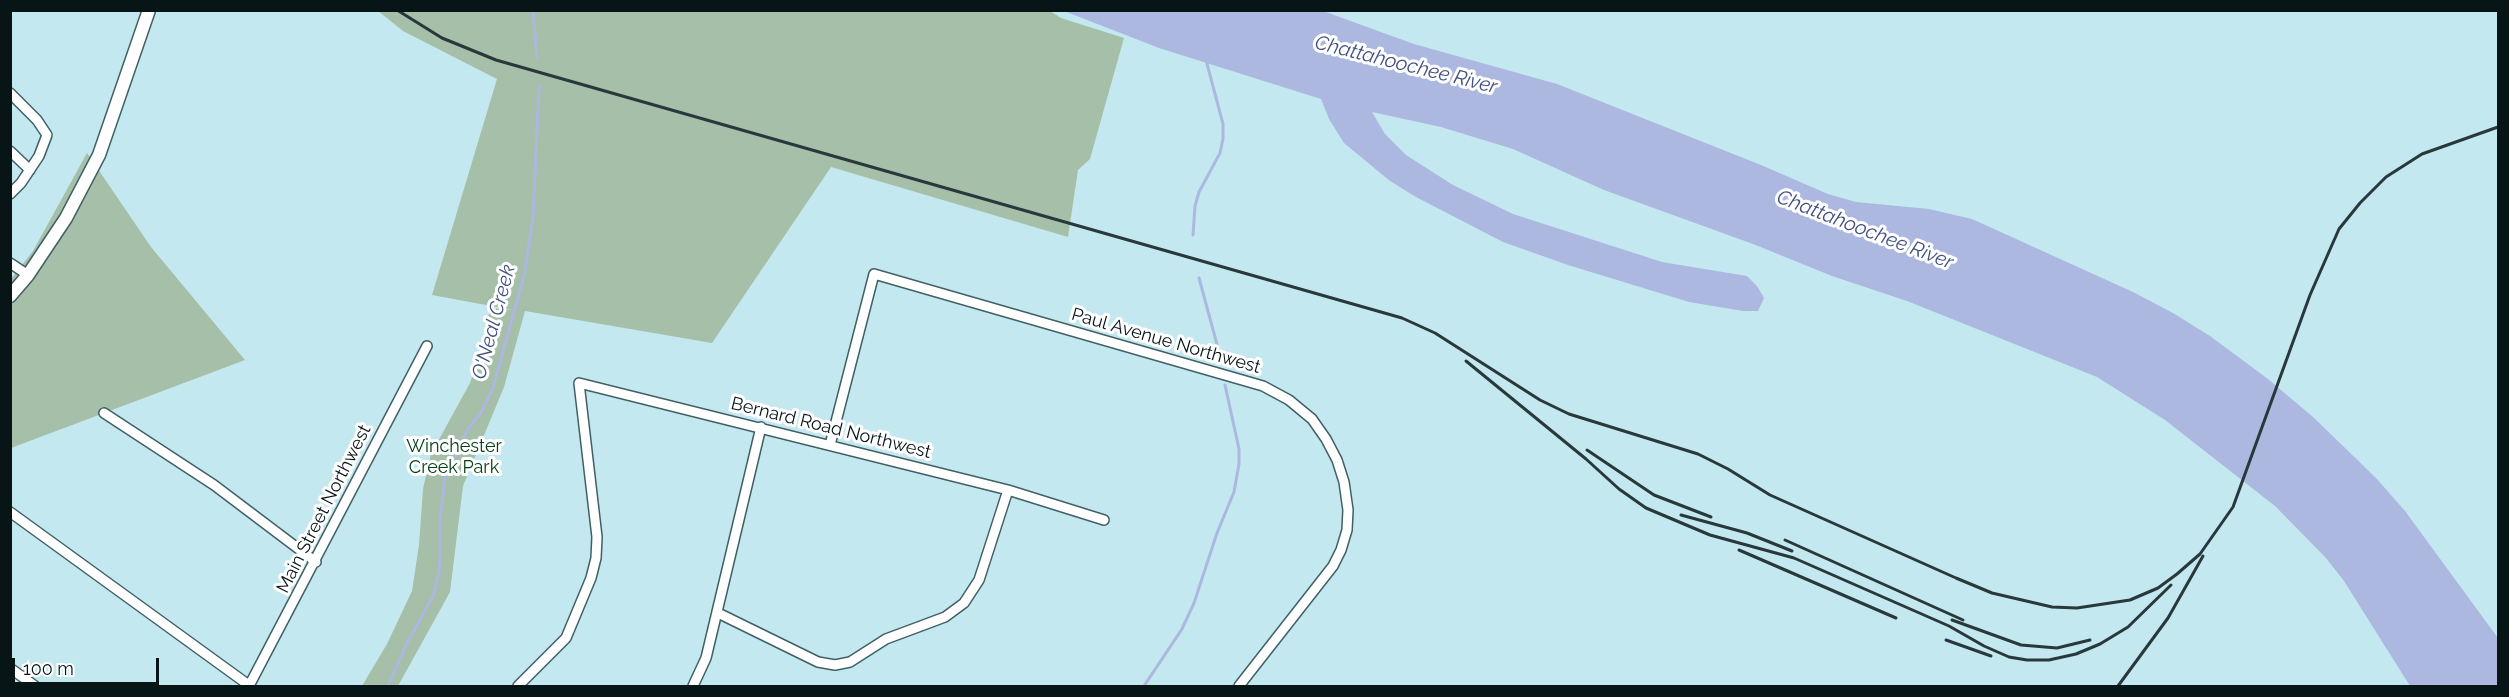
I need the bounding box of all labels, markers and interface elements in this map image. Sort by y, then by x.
water label: Chattahoochee River [1312,31,1500,99]
water label: Chattahoochee River [1773,185,1957,275]
water label: O'Neal Creek [467,262,521,382]
street label: Paul Avenue Northwest [1069,304,1263,378]
street label: Bernard Road Northwest [729,393,933,463]
street label: Main Street Northwest [272,421,376,597]
park label: Winchester Creek Park [406,436,502,478]
scale bar [15,646,162,684]
text: 100 m [23,658,74,679]

